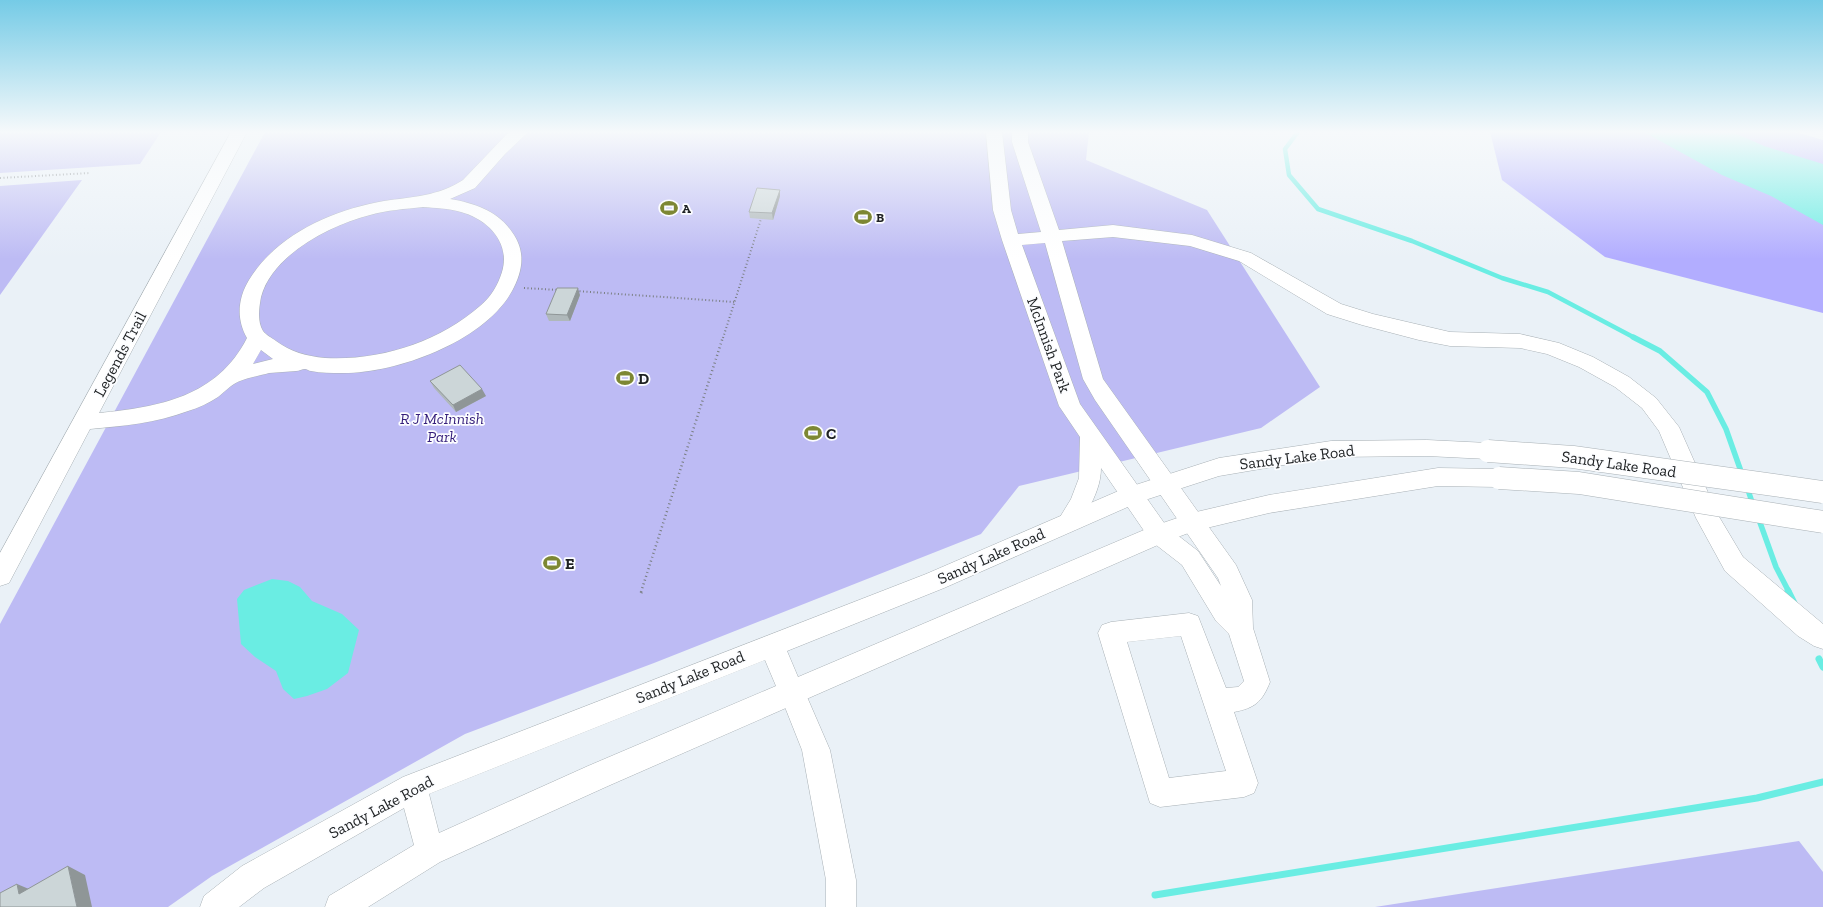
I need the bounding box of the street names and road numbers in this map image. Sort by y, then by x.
street label: McInnish Park [1023,295,1075,396]
street label: Legends Trail [90,308,150,400]
street label: Sandy Lake Road [1239,441,1356,473]
street label: Sandy Lake Road [1560,447,1678,481]
street label: Sandy Lake Road [934,524,1048,588]
street label: Sandy Lake Road [633,646,747,707]
street label: Sandy Lake Road [326,771,437,843]

